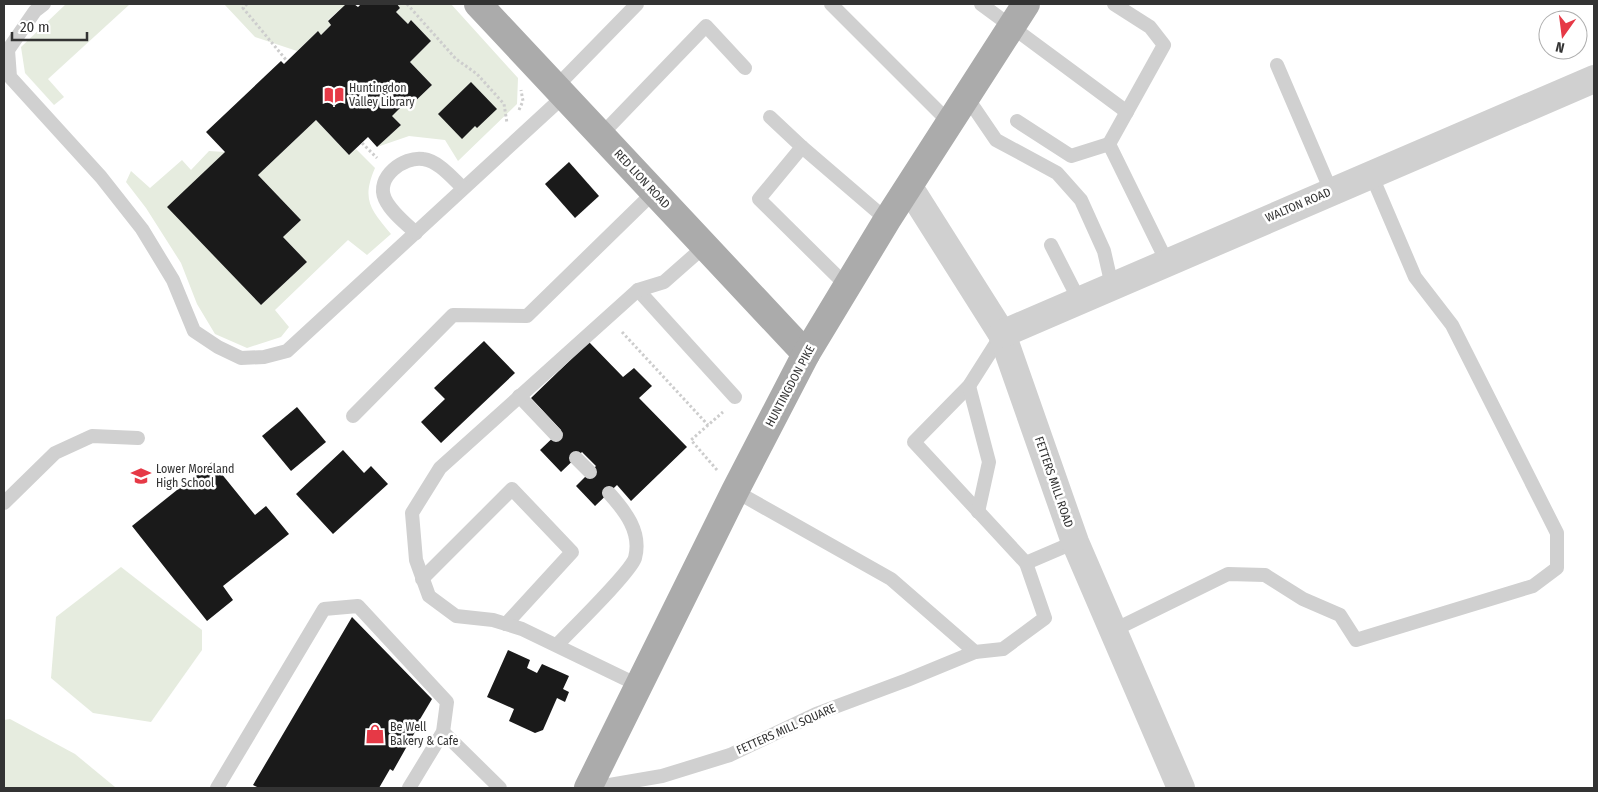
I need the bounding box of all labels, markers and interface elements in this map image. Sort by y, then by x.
scale bar [12,10,88,42]
north arrow [1538,10,1588,60]
text: 20 m [20,18,50,36]
text: N [1554,38,1566,56]
place label: Huntingdon Valley Library [349,81,415,109]
library icon: Huntingdon Valley Library [323,84,345,106]
street label: RED LION ROAD [611,147,673,211]
street label: WALTON ROAD [1263,185,1333,225]
street label: HUNTINGDON PIKE [763,342,818,429]
street label: FETTERS MILL ROAD [1032,435,1076,529]
place label: Lower Moreland High School [156,462,235,490]
school or university icon: Lower Moreland High School [130,465,152,487]
street label: FETTERS MILL SQUARE [734,701,838,757]
place label: Be Well Bakery & Cafe [390,720,458,748]
shop icon: Be Well Bakery & Cafe [364,723,386,745]

